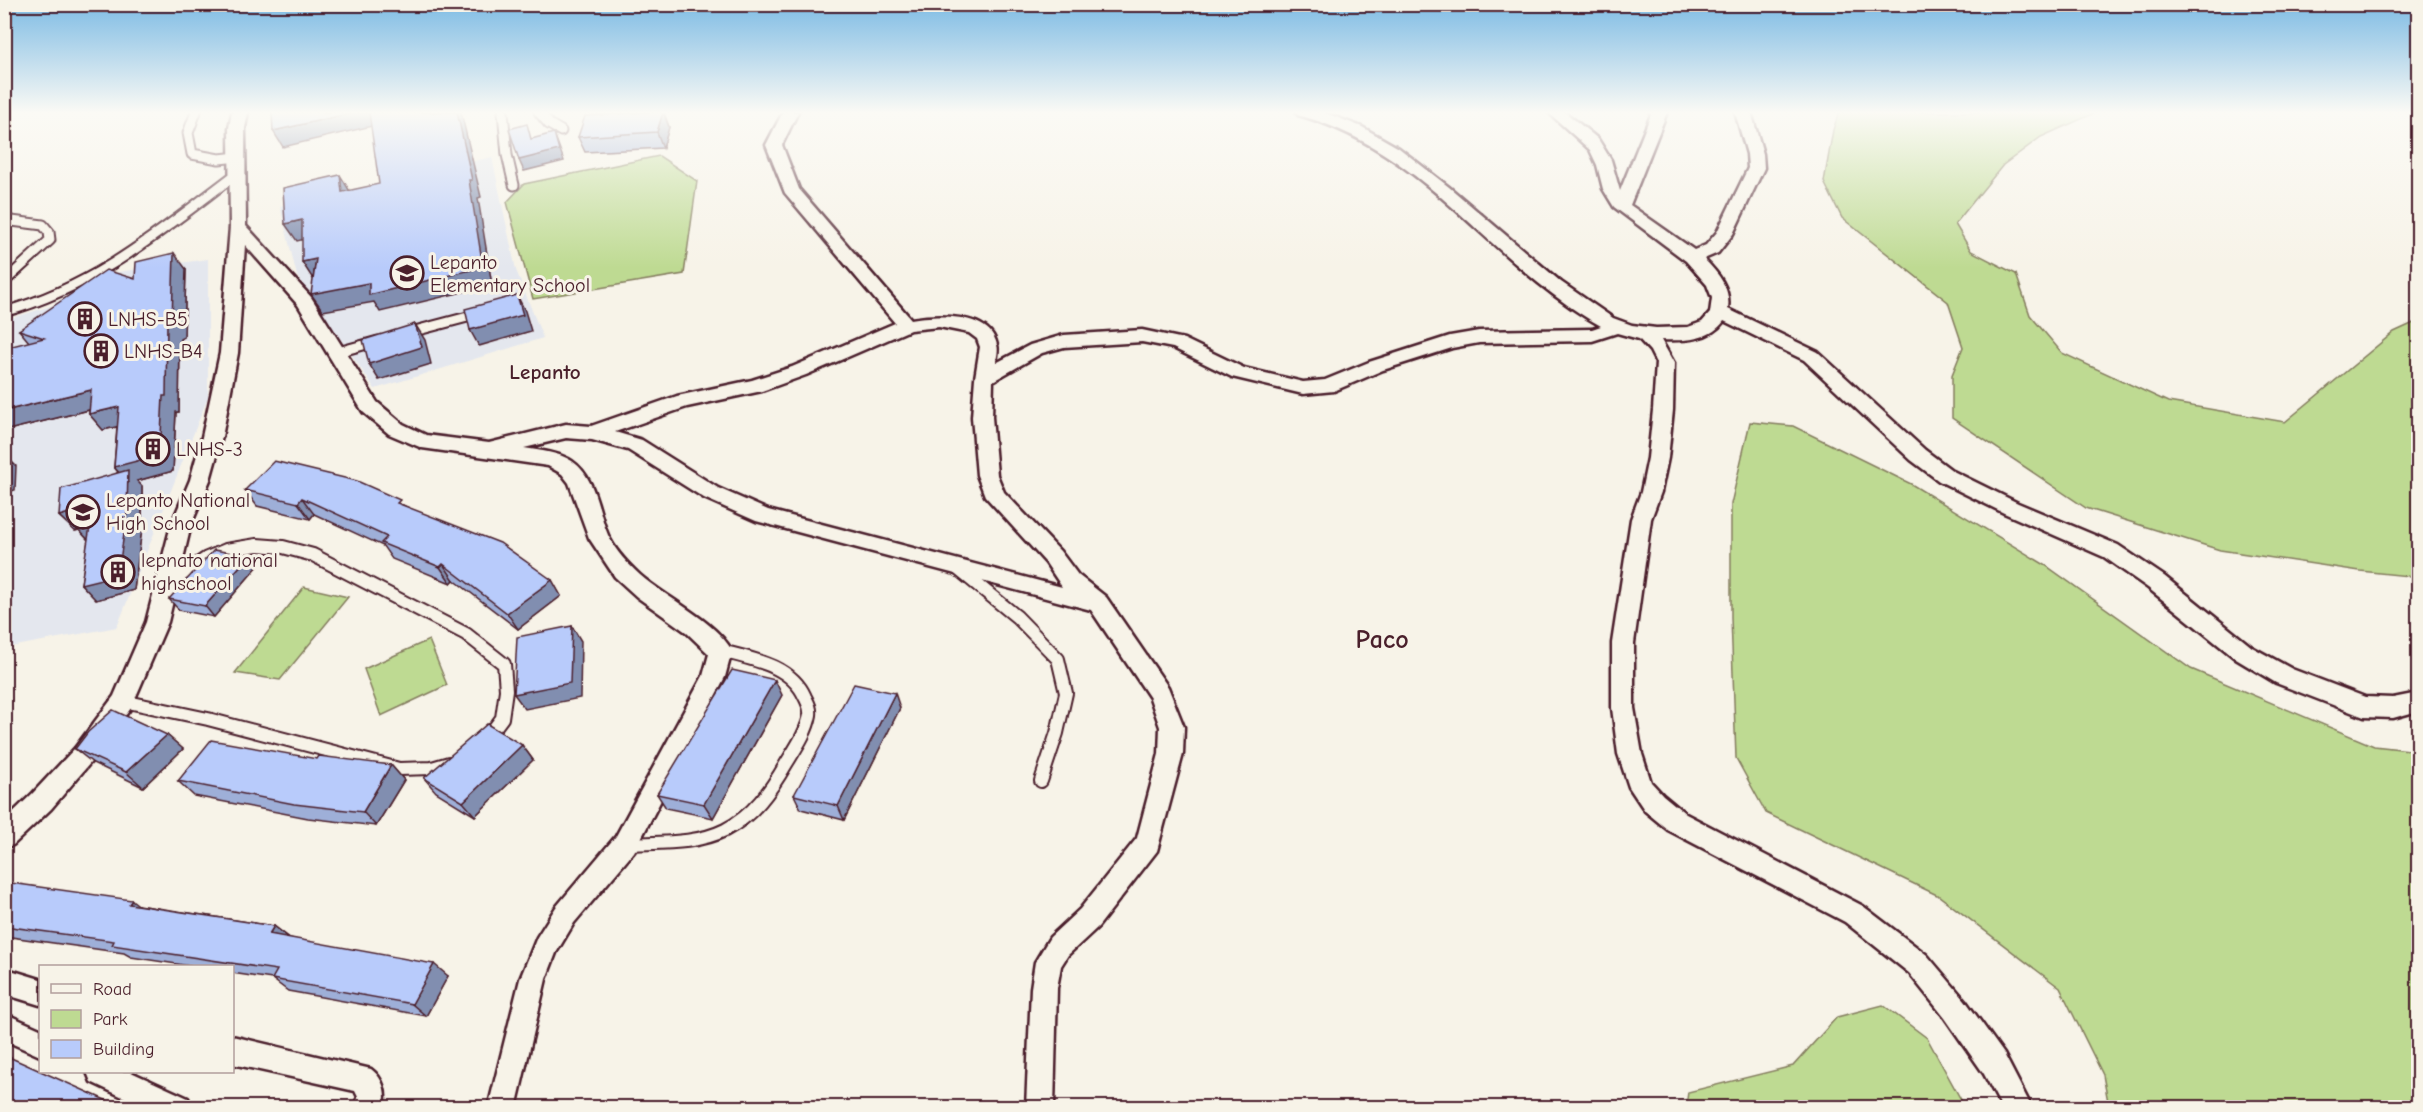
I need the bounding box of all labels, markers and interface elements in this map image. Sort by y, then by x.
place label: Lepanto Elementary School [430,251,590,297]
school or university icon: Lepanto Elementary School [389,255,425,291]
building icon: LNHS-B5 [67,301,103,337]
place label: LNHS-B5 [108,308,188,331]
building icon: LNHS-B4 [83,333,119,369]
place label: LNHS-B4 [124,340,203,363]
district label: Lepanto [509,360,581,384]
building icon: LNHS-3 [135,431,171,467]
place label: LNHS-3 [176,438,243,461]
place label: Lepanto National High School [106,489,250,535]
school or university icon: Lepanto National High School [65,494,101,530]
place label: lepnato national highschool [141,549,278,595]
building icon: lepnato national highschool [100,554,136,590]
district label: Paco [1355,625,1409,655]
legend [39,965,234,1073]
text: Road [93,979,132,1000]
text: Park [93,1009,128,1030]
text: Building [93,1039,155,1060]

